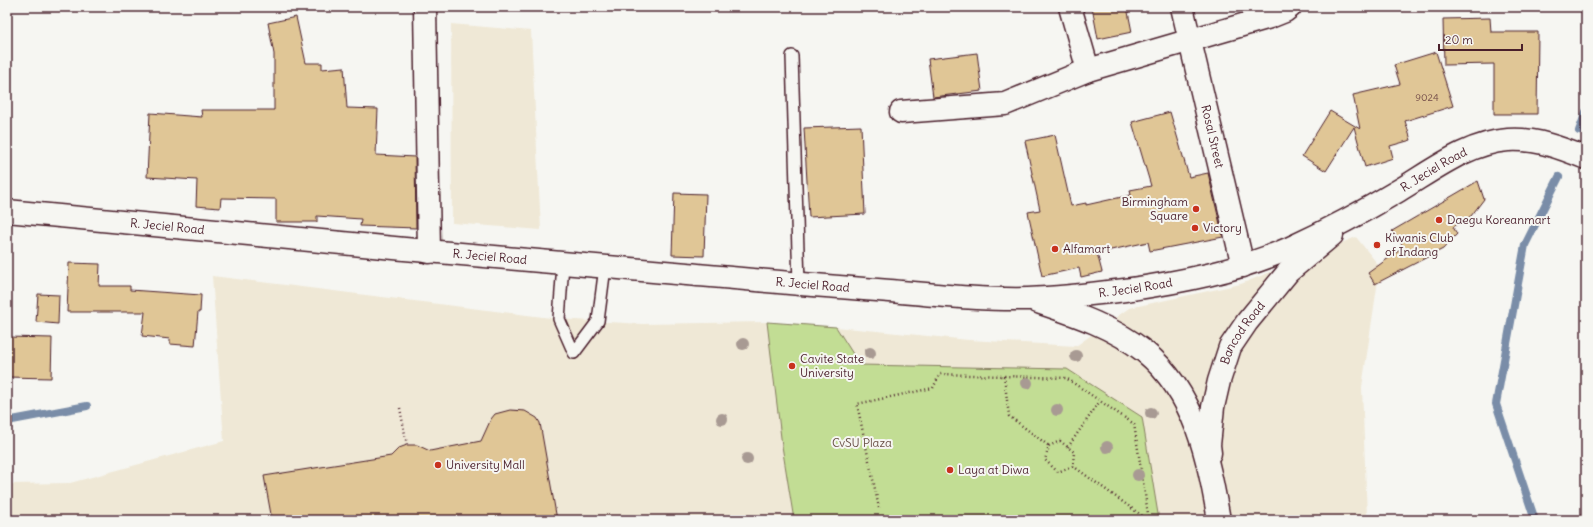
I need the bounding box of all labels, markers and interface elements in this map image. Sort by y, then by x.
scale bar [1439,26,1522,52]
text: 20 m [1445,32,1473,47]
house number: 9024 [1415,91,1439,104]
street label: Rosal Street [1198,103,1228,169]
street label: R. Jeciel Road [1397,144,1469,195]
place label: Birmingham Square [1121,194,1188,223]
marker: Birmingham Square [1191,204,1201,214]
place label: Daegu Koreanmart [1447,212,1550,227]
street label: R. Jeciel Road [130,215,205,237]
marker: Daegu Koreanmart [1434,215,1444,225]
place label: Victory [1203,220,1242,235]
marker: Victory [1190,223,1200,233]
place label: Kiwanis Club of Indang [1385,230,1454,259]
marker: Kiwanis Club of Indang [1372,240,1382,250]
place label: Alfamart [1063,241,1110,256]
marker: Alfamart [1050,244,1060,254]
street label: R. Jeciel Road [452,245,528,267]
street label: R. Jeciel Road [775,274,850,295]
street label: R. Jeciel Road [1098,274,1174,300]
street label: Bancod Road [1217,298,1268,366]
place label: Cavite State University [800,351,864,380]
marker: Cavite State University [787,361,797,371]
park label: CvSU Plaza [832,435,892,450]
place label: University Mall [446,457,525,472]
marker: University Mall [433,460,443,470]
place label: Laya at Diwa [958,462,1029,477]
marker: Laya at Diwa [945,465,955,475]

